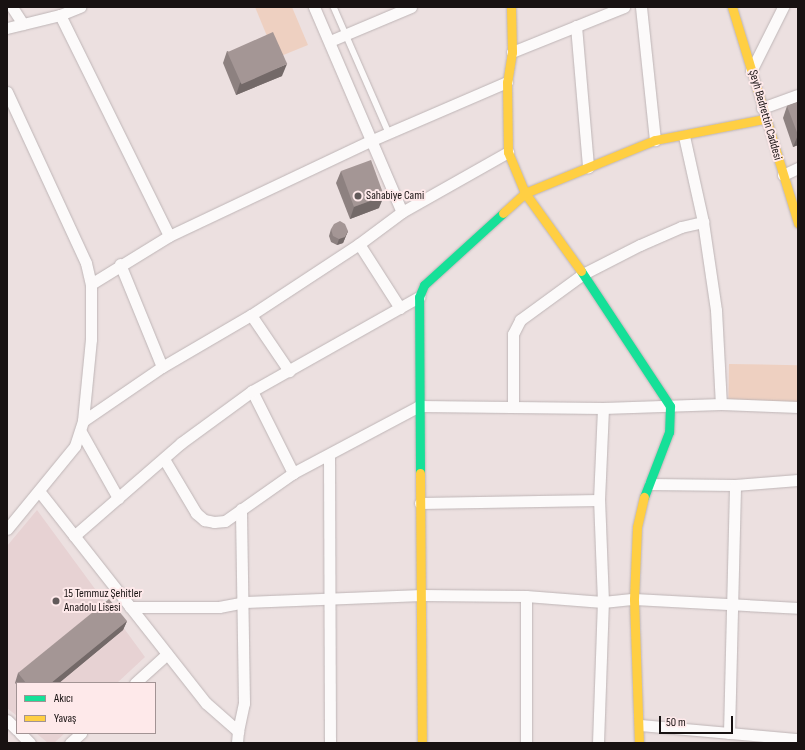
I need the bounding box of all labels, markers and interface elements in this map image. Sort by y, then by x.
street label: Şeyh Bedrettin Caddesi [745,68,785,162]
place label: Sahabiye Cami [366,189,424,203]
marker: Sahabiye Cami [353,191,363,201]
place label: 15 Temmuz Şehitler Anadolu Lisesi [64,587,142,615]
marker: 15 Temmuz Şehitler Anadolu Lisesi [51,596,61,606]
legend [16,682,156,734]
text: Akıcı [54,691,73,706]
scale bar [661,708,735,734]
text: Yavaş [54,711,76,726]
text: 50 m [666,715,686,730]

